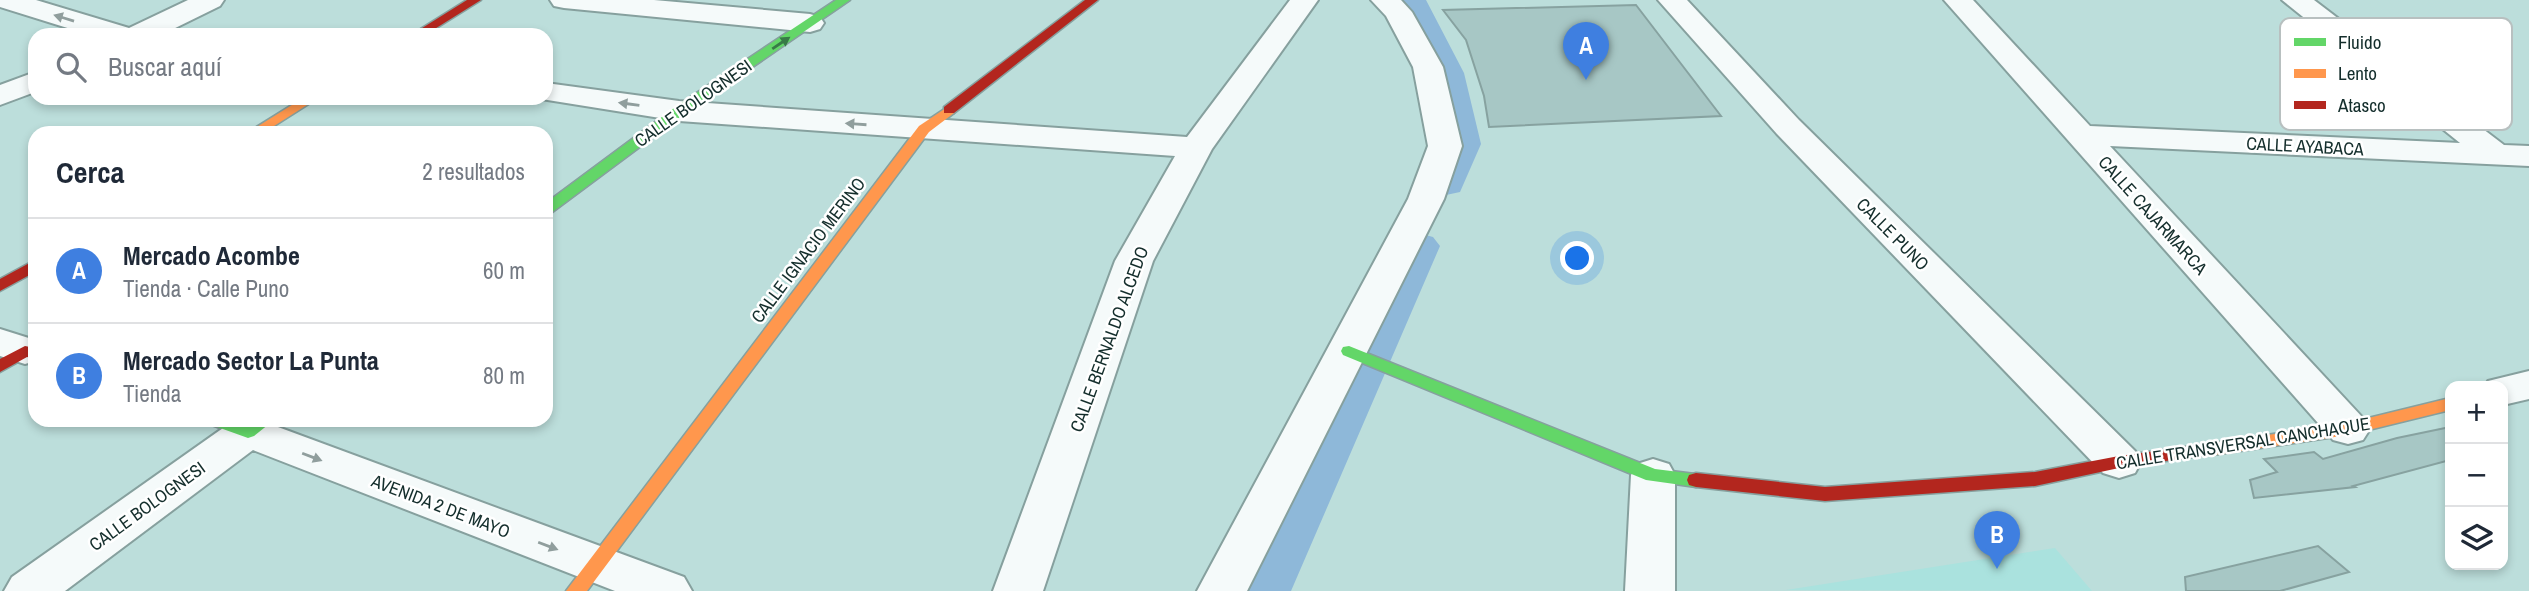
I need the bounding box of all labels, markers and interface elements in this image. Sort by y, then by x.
one-way arrow [53,12,74,22]
legend [2280,18,2512,130]
pin: A [1563,22,1609,80]
search box [28,28,553,105]
text: Fluido [2338,29,2381,55]
one-way arrow [772,36,790,50]
icon: search [52,48,90,86]
text: Buscar aquí [108,49,222,84]
street label: CALLE BOLOGNESI [629,53,757,153]
text: Lento [2338,60,2377,86]
text: Atasco [2337,92,2386,118]
one-way arrow [618,98,640,109]
one-way arrow [844,118,866,129]
street label: CALLE AYABACA [2246,130,2365,162]
street label: CALLE CAJARMARCA [2093,150,2213,280]
text: Cerca [56,152,124,192]
text: 2 resultados [422,156,525,187]
street label: CALLE IGNACIO MERINO [745,172,871,328]
street label: CALLE PUNO [1851,192,1935,276]
text: Mercado Acombe [123,238,300,273]
your location [1560,241,1594,275]
street label: CALLE BERNALDO ALCEDO [1064,243,1154,435]
text: A [72,255,86,286]
text: 60 m [483,255,525,286]
text: Tienda · Calle Puno [123,273,289,304]
text: Mercado Sector La Punta [123,343,379,378]
text: B [72,360,86,391]
text: 80 m [483,360,525,391]
text: Tienda [123,378,181,409]
map controls [2445,381,2508,570]
button: + [2445,381,2508,444]
street label: CALLE TRANSVERSAL CANCHAQUE [2114,411,2372,475]
button: − [2445,444,2508,507]
one-way arrow [302,451,323,462]
street label: CALLE BOLOGNESI [84,455,210,557]
street label: AVENIDA 2 DE MAYO [367,468,514,544]
button: layers [2445,507,2508,570]
pin: B [1974,511,2020,569]
one-way arrow [537,541,558,552]

